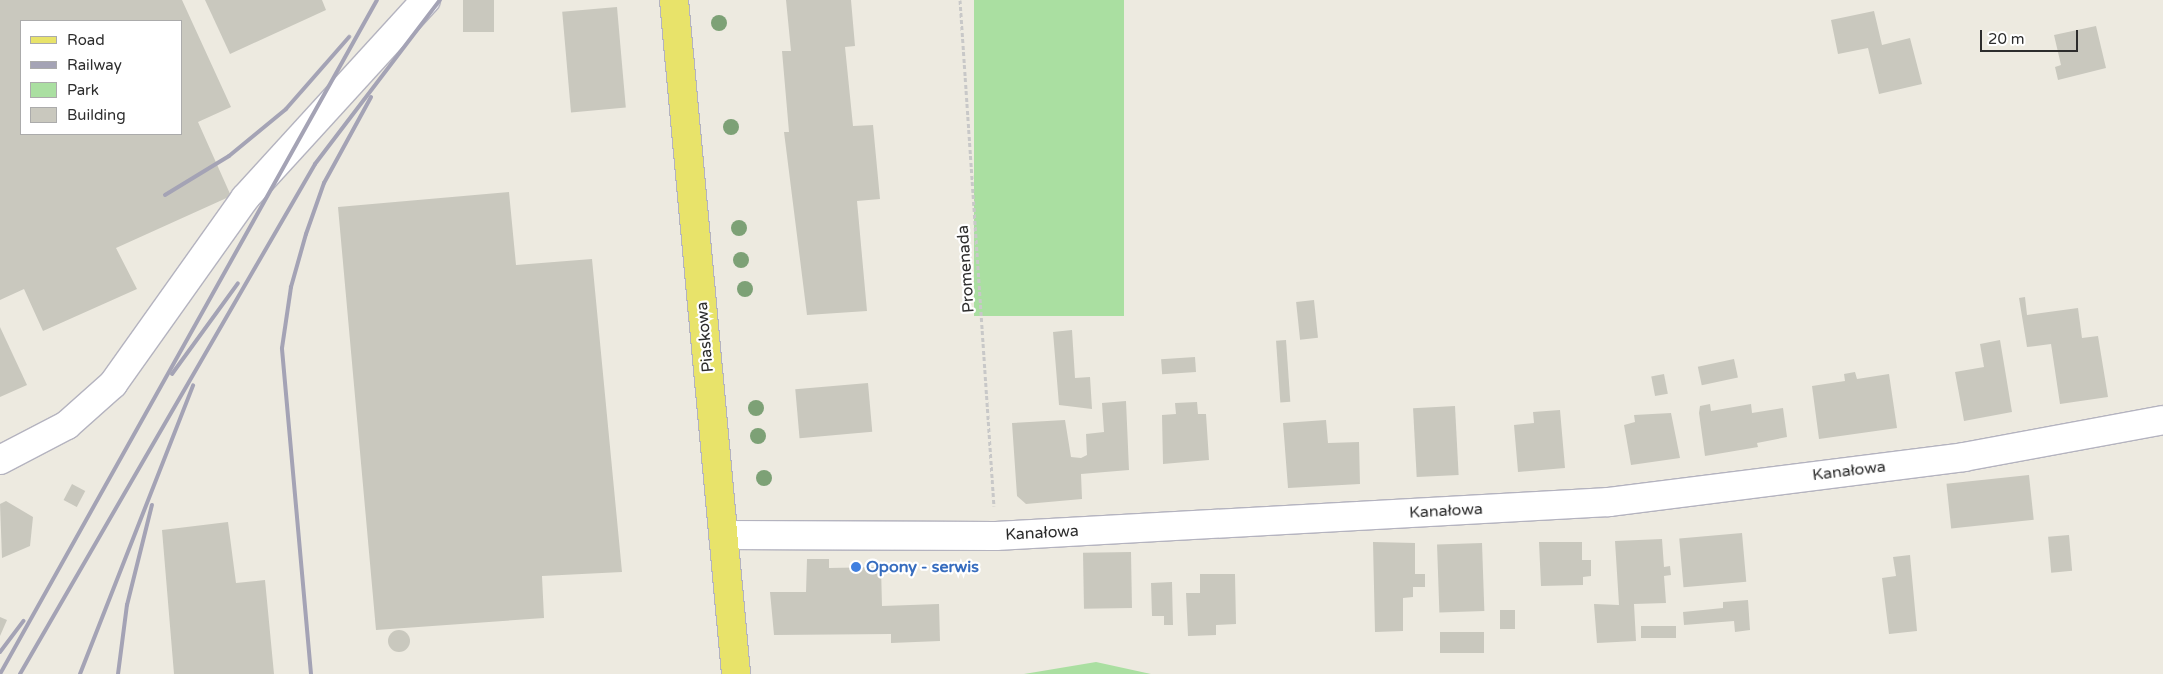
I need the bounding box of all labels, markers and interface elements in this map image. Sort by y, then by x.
legend [20,20,182,135]
scale bar [1983,20,2080,52]
text: 20 m [1988,30,2025,48]
text: Road [67,31,105,49]
text: Railway [67,56,122,74]
text: Park [67,81,99,99]
text: Building [67,106,126,124]
street label: Promenada [953,225,979,313]
street label: Piaskowa [692,301,718,373]
street label: Kanałowa [1811,457,1887,485]
street label: Kanałowa [1409,499,1483,523]
street label: Kanałowa [1005,521,1079,545]
place label: Opony - serwis [866,557,979,577]
marker: Opony - serwis [850,561,862,573]

